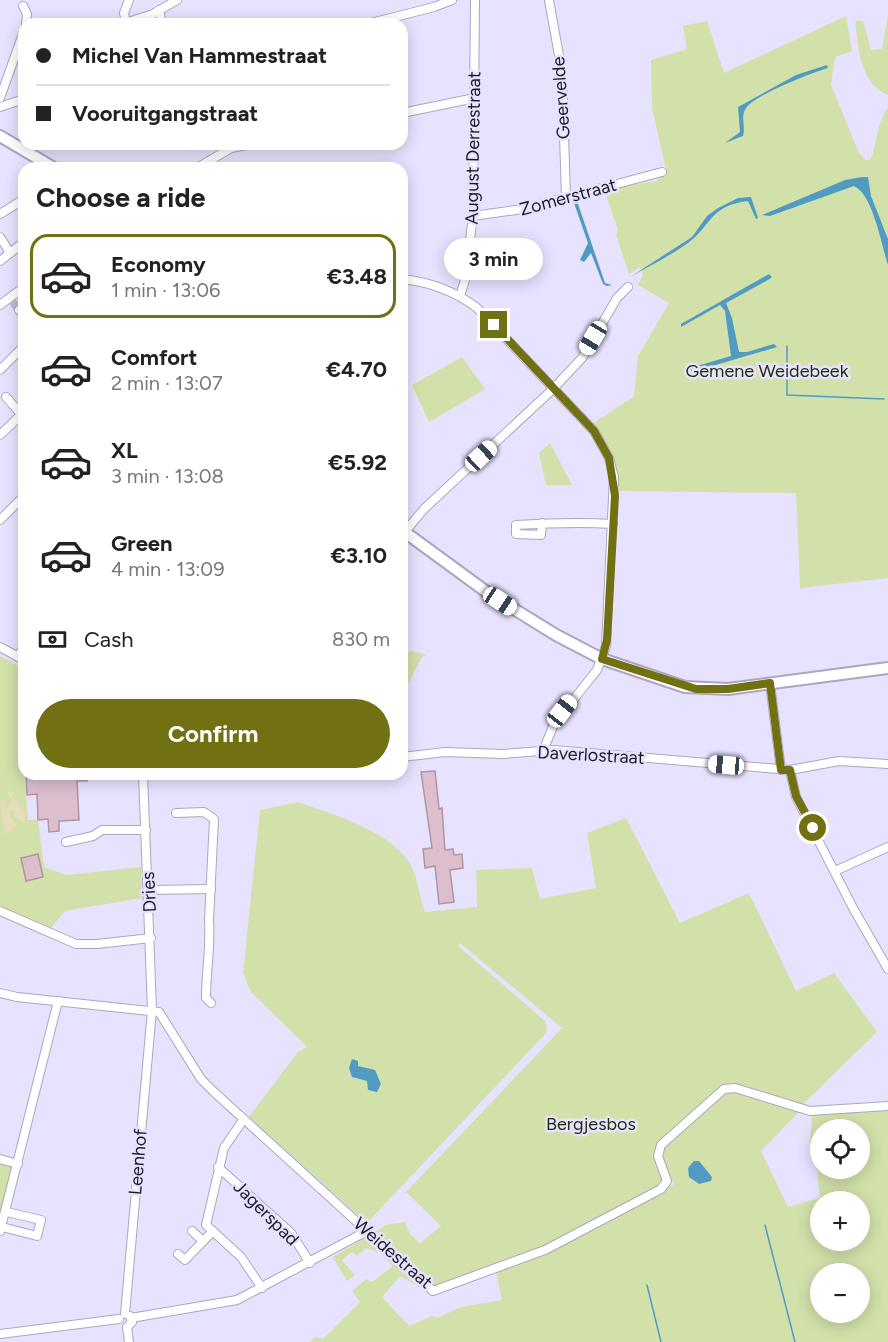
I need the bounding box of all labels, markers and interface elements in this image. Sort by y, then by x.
text: Michel Van Hammestraat [72,42,327,69]
street label: Geervelde [547,56,575,140]
street label: August Derrestraat [461,71,485,225]
text: Vooruitgangstraat [72,100,258,127]
street label: Zomerstraat [517,173,619,221]
text: Choose a ride [36,181,205,214]
callout: 3 min [444,238,544,280]
text: 3 min [469,247,518,271]
icon: car [39,249,93,303]
text: Economy [111,251,206,278]
text: €3.48 [327,263,387,290]
text: 1 min · 13:06 [111,278,220,302]
route end [480,311,507,338]
car [576,318,610,358]
icon: car [39,342,93,396]
text: Comfort [111,344,197,371]
text: €4.70 [326,356,387,383]
park label: Gemene Weidebeek [686,360,849,382]
text: 2 min · 13:07 [111,371,223,395]
icon: car [39,435,93,489]
text: XL [111,437,138,464]
car [462,437,500,475]
text: €5.92 [328,449,387,476]
text: 3 min · 13:08 [111,464,224,488]
icon: car [39,528,93,582]
text: Green [111,530,173,557]
text: €3.10 [330,542,387,569]
text: 4 min · 13:09 [111,557,224,581]
car [480,584,520,618]
icon: cash [36,623,69,656]
text: Cash [84,626,134,653]
text: 830 m [332,627,390,651]
car [544,691,580,731]
button: Confirm [36,699,390,768]
street label: Daverlostraat [537,741,645,769]
car [707,754,745,776]
route start [799,814,826,841]
street label: Dries [137,871,161,913]
park label: Bergjesbos [546,1113,636,1135]
map controls [810,1119,870,1323]
button: locate [810,1119,870,1179]
street label: Leenhof [124,1128,152,1196]
street label: Jagerspad [229,1176,303,1250]
button: + [810,1191,870,1251]
street label: Weidestraat [349,1213,437,1293]
button: − [810,1263,870,1323]

